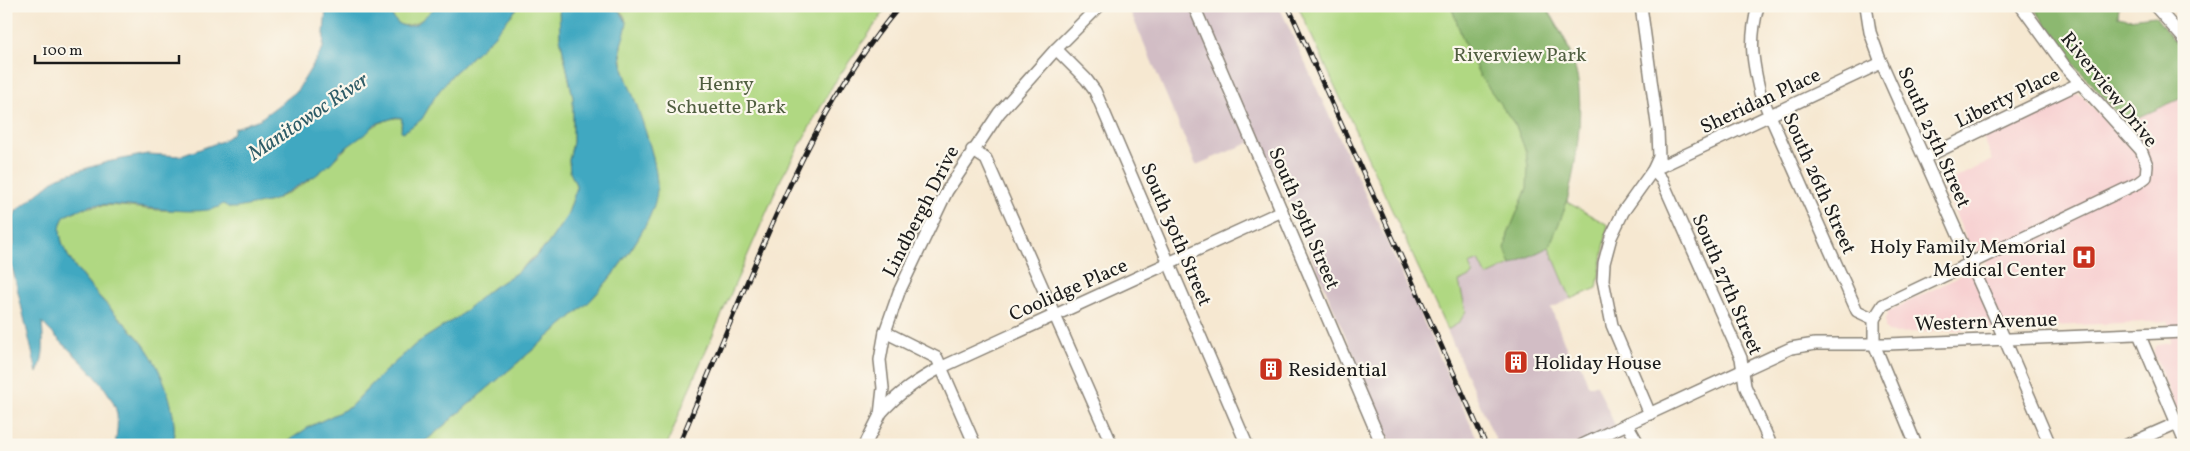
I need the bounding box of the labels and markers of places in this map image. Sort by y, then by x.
place label: Holy Family Memorial Medical Center [1870,234,2066,285]
hospital icon: Holy Family Memorial Medical Center [2071,244,2097,270]
building icon: Holiday House [1503,349,1529,375]
place label: Holiday House [1534,350,1661,378]
building icon: Residential [1258,356,1284,382]
place label: Residential [1288,357,1387,385]

